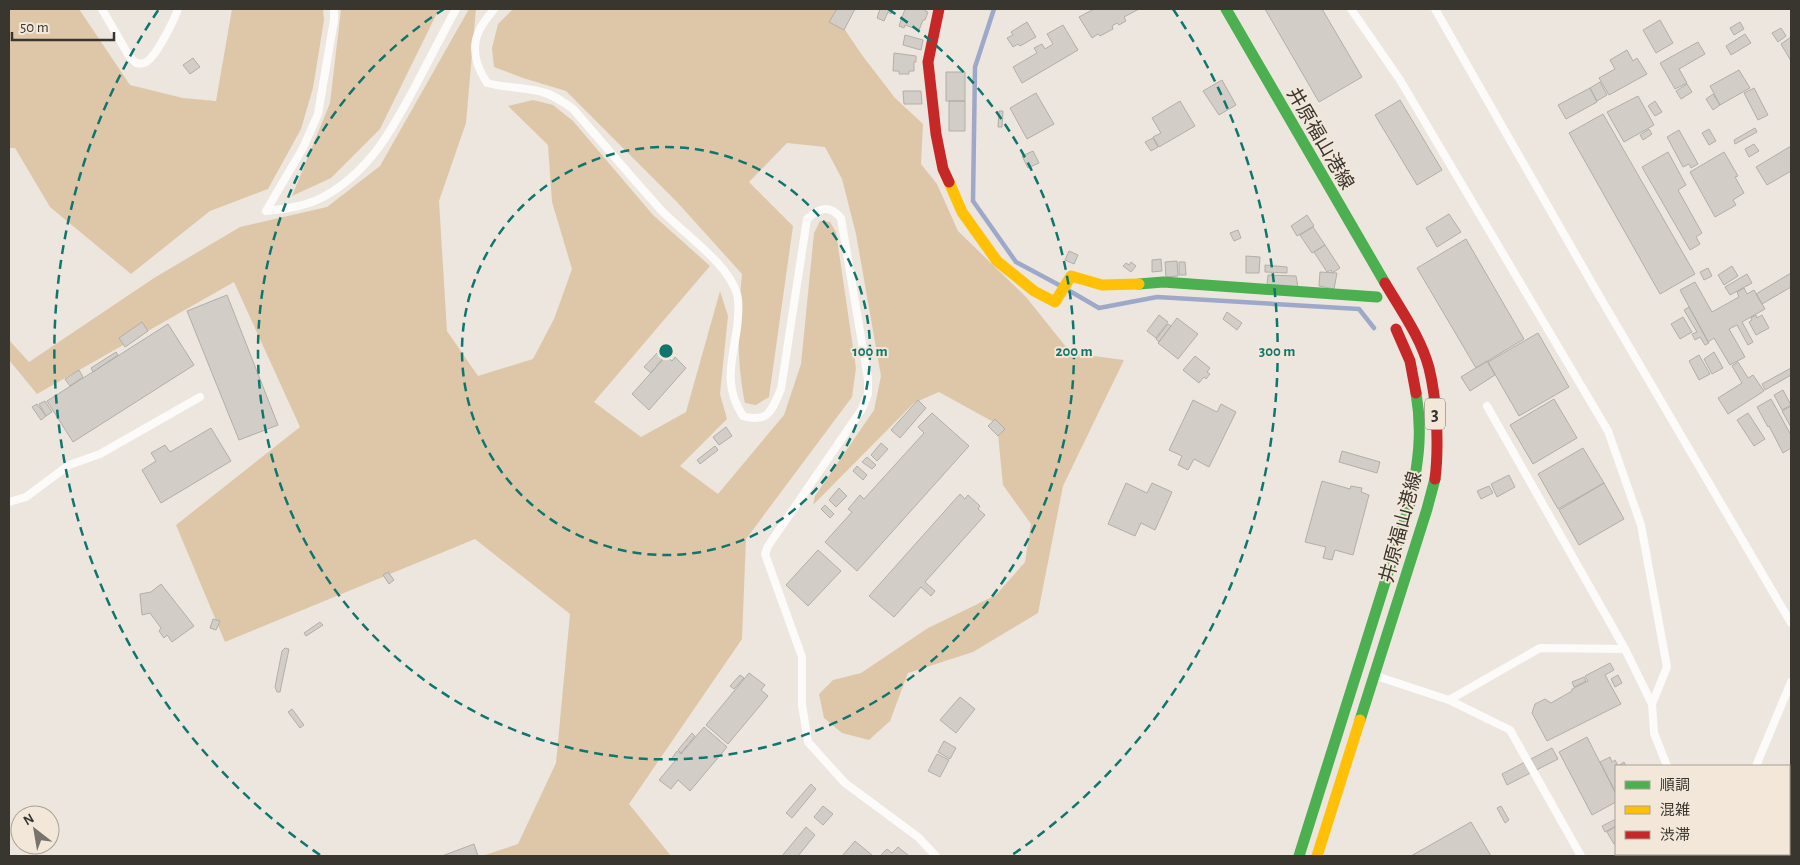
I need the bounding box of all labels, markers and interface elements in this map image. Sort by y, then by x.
scale bar [12,10,115,42]
text: 50 m [20,20,49,35]
street label: 井原福山港線 [1283,84,1358,193]
centre of rings [657,342,675,360]
text: 100 m [852,344,888,359]
text: 200 m [1055,344,1093,359]
text: 300 m [1259,344,1295,359]
road number: 3 [1425,398,1445,429]
street label: 井原福山港線 [1376,469,1425,585]
legend [1615,765,1790,855]
text: 順調 [1660,778,1690,793]
text: 混雑 [1660,802,1690,818]
north arrow [10,805,60,855]
text: N [21,811,37,828]
text: 渋滞 [1660,827,1690,843]

